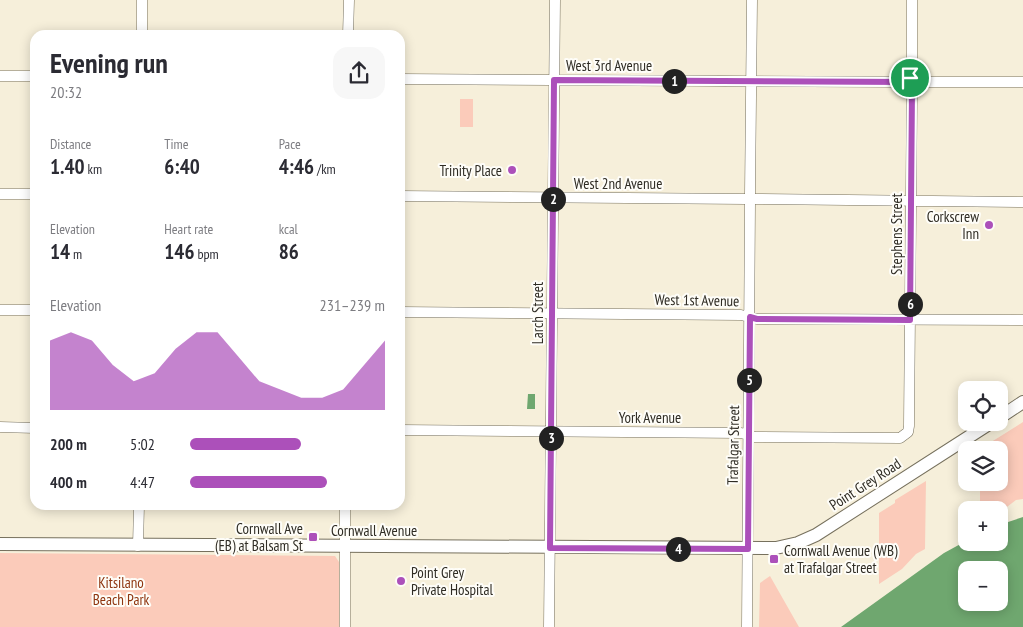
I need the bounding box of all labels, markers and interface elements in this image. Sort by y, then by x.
text: Evening run [50,44,168,81]
button: share [333,47,385,99]
street label: West 3rd Avenue [566,56,652,75]
pin [889,57,931,99]
icon: arrive [896,64,924,92]
pin: 1 [662,68,686,94]
text: 1 [671,72,678,90]
text: 20:32 [50,82,82,102]
text: Distance [50,135,91,153]
text: Time [164,135,189,153]
text: Pace [279,135,301,153]
text: 1.40 [50,153,85,180]
text: 6:40 [164,153,200,180]
text: 4:46 [279,153,314,180]
text: km [85,160,102,178]
text: /km [314,160,336,178]
place label: Trinity Place [439,161,502,180]
marker: Trinity Place [506,164,518,176]
street label: West 2nd Avenue [574,174,662,193]
pin: 2 [540,186,566,212]
text: 2 [550,190,557,208]
street label: Stephens Street [887,193,906,275]
place label: Corkscrew Inn [927,207,979,243]
marker: Corkscrew Inn [983,219,995,231]
text: Elevation [50,220,95,238]
text: Heart rate [164,220,213,238]
text: kcal [279,220,298,238]
text: 14 [50,238,70,265]
text: 146 [164,238,194,265]
text: 86 [279,238,299,265]
text: m [70,245,82,263]
text: bpm [194,245,219,263]
street label: Larch Street [528,282,547,344]
street label: West 1st Avenue [654,290,740,310]
pin: 6 [898,292,922,316]
text: Elevation [50,295,101,315]
text: 231–239 m [320,295,385,315]
text: 6 [907,295,914,313]
pin: 5 [736,368,762,392]
text: 5 [746,371,753,389]
map controls [958,381,1008,611]
button: locate [958,381,1008,431]
street label: Trafalgar Street [723,405,743,485]
street label: York Avenue [619,408,681,427]
pin: 3 [538,426,564,450]
text: 3 [548,429,555,447]
text: 200 m [50,434,87,454]
text: 5:02 [130,434,155,454]
button: layers [958,441,1008,491]
street label: Point Grey Road [826,454,904,514]
text: 400 m [50,472,87,492]
text: 4:47 [130,472,155,492]
button: + [958,501,1008,551]
place label: Cornwall Ave (EB) at Balsam St [215,519,303,555]
street label: Cornwall Avenue [331,521,417,540]
marker: Cornwall Ave (EB) at Balsam St [307,531,319,543]
pin: 4 [666,536,690,562]
text: 4 [675,540,682,558]
place label: Cornwall Avenue (WB) at Trafalgar Street [784,541,898,577]
marker: Cornwall Avenue (WB) at Trafalgar Street [768,553,780,565]
button: − [958,561,1008,611]
place label: Point Grey Private Hospital [411,563,493,599]
park label: Kitsilano Beach Park [93,573,150,609]
marker: Point Grey Private Hospital [395,575,407,587]

